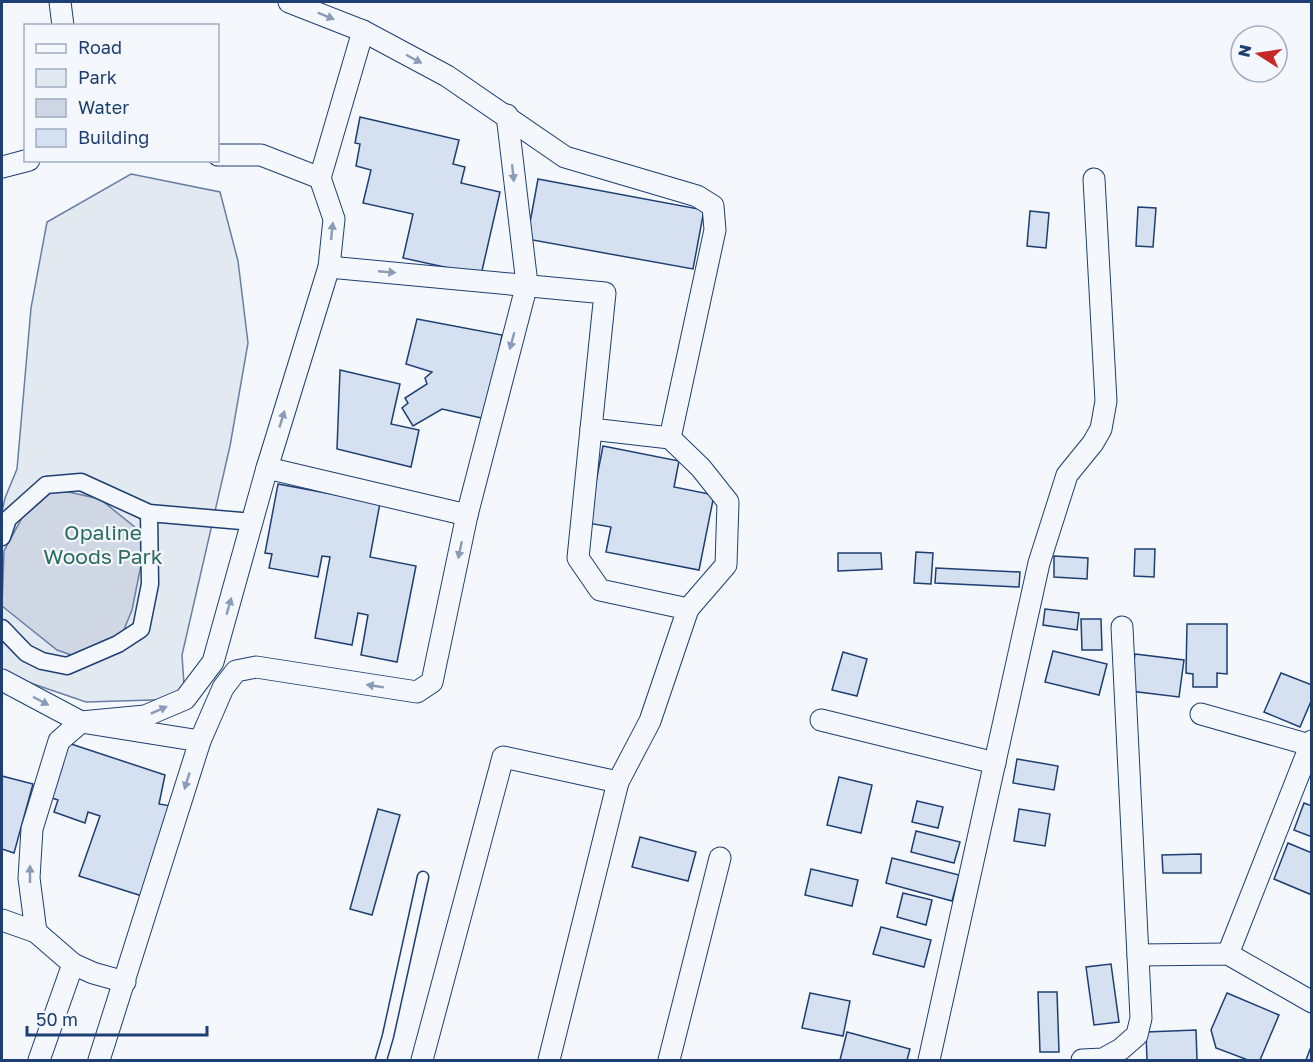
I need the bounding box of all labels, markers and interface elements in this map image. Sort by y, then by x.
one-way arrow [317,12,335,22]
legend [24,24,219,162]
north arrow [1229,24,1289,84]
text: Road [78,36,122,58]
text: N [1233,43,1255,59]
one-way arrow [406,54,423,64]
text: Park [78,66,117,88]
text: Water [78,96,129,118]
text: Building [78,126,149,148]
one-way arrow [508,164,518,183]
one-way arrow [328,221,337,240]
one-way arrow [378,267,397,277]
one-way arrow [507,332,517,350]
one-way arrow [278,409,287,427]
park label: Opaline Woods Park [43,519,163,569]
one-way arrow [455,541,464,560]
one-way arrow [225,597,234,615]
one-way arrow [365,681,384,690]
one-way arrow [33,696,50,706]
one-way arrow [150,705,168,715]
one-way arrow [182,772,191,790]
one-way arrow [25,865,35,884]
scale bar [27,999,207,1037]
text: 50 m [36,1008,78,1030]

